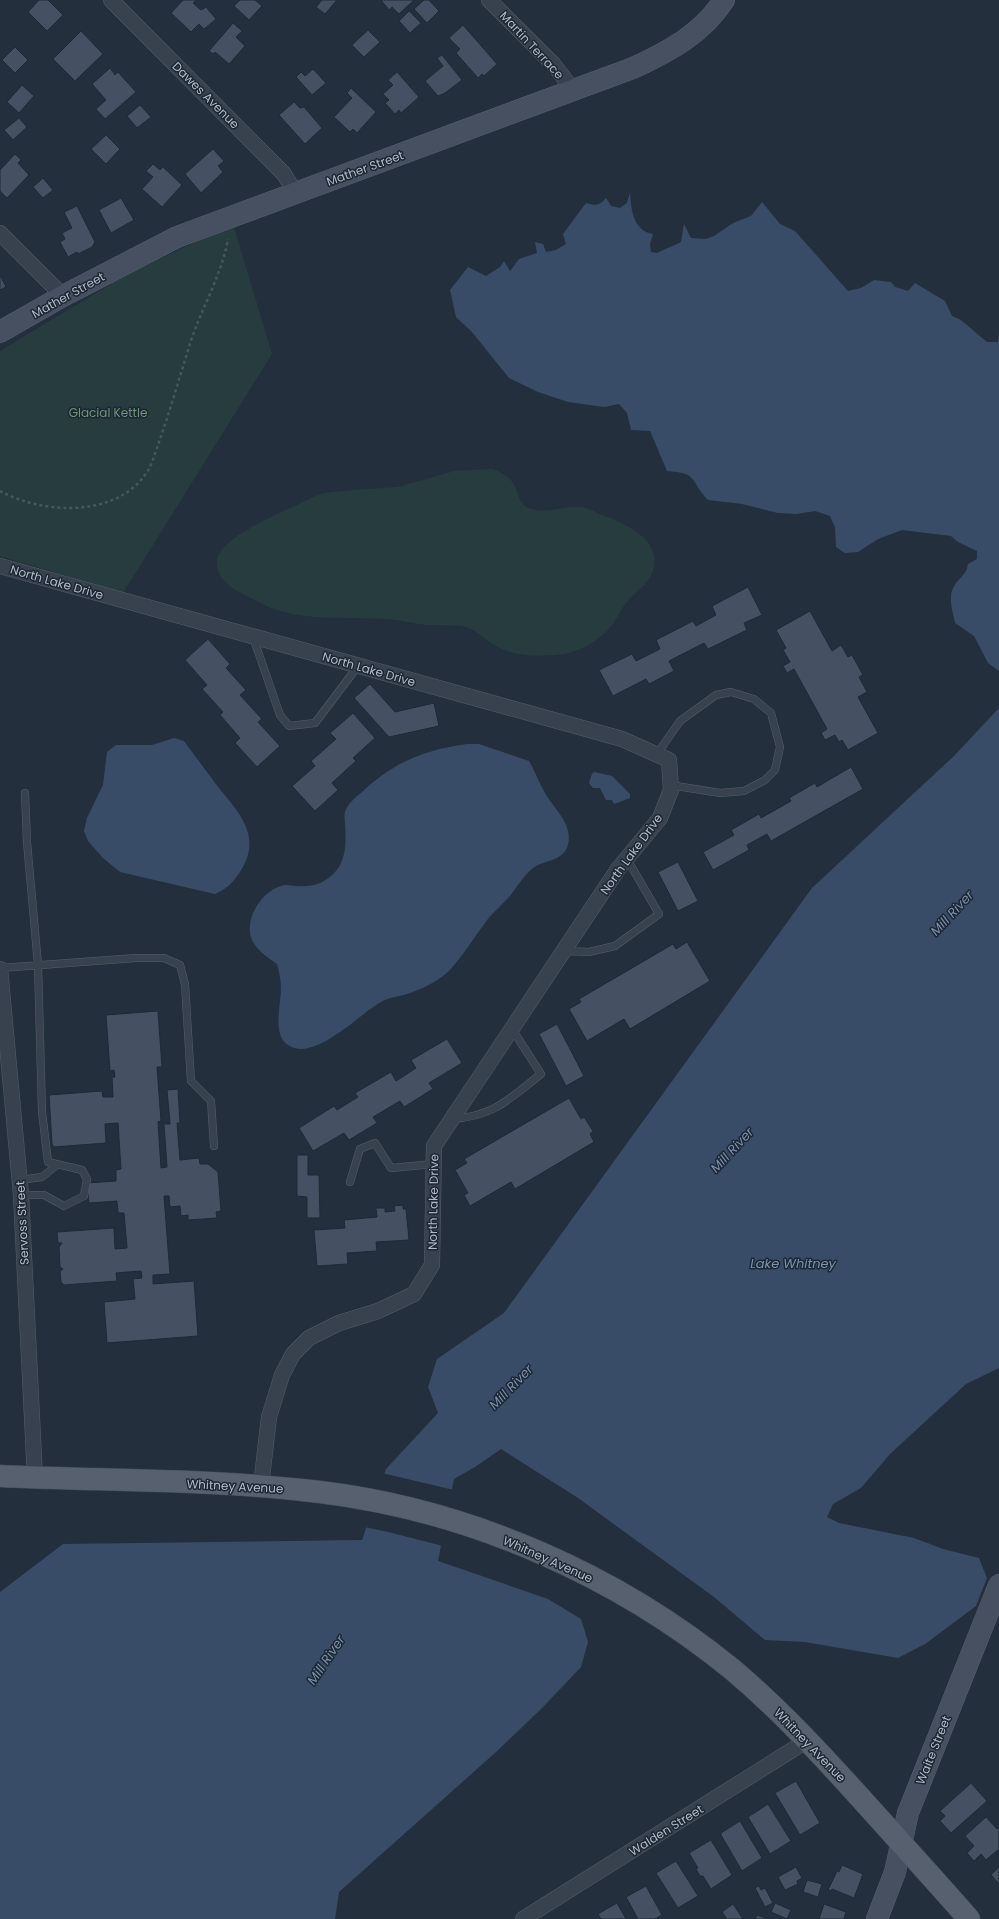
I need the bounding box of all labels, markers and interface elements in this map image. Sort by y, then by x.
street label: Martin Terrace [496,7,568,83]
street label: Dawes Avenue [169,58,243,132]
street label: Mather Street [324,146,406,190]
street label: Mather Street [29,268,107,322]
park label: Glacial Kettle [69,404,147,421]
street label: North Lake Drive [8,561,106,603]
street label: North Lake Drive [320,648,418,690]
street label: North Lake Drive [596,810,666,898]
water label: Mill River [926,885,979,940]
water label: Mill River [706,1122,759,1177]
street label: North Lake Drive [424,1154,442,1250]
street label: Servoss Street [11,1180,33,1266]
water label: Lake Whitney [750,1254,837,1273]
water label: Mill River [485,1359,538,1414]
street label: Whitney Avenue [186,1475,284,1497]
street label: Whitney Avenue [500,1532,596,1586]
water label: Mill River [302,1631,350,1689]
street label: Whitney Avenue [770,1704,850,1786]
street label: Waite Street [911,1713,955,1787]
street label: Walden Street [626,1800,706,1860]

